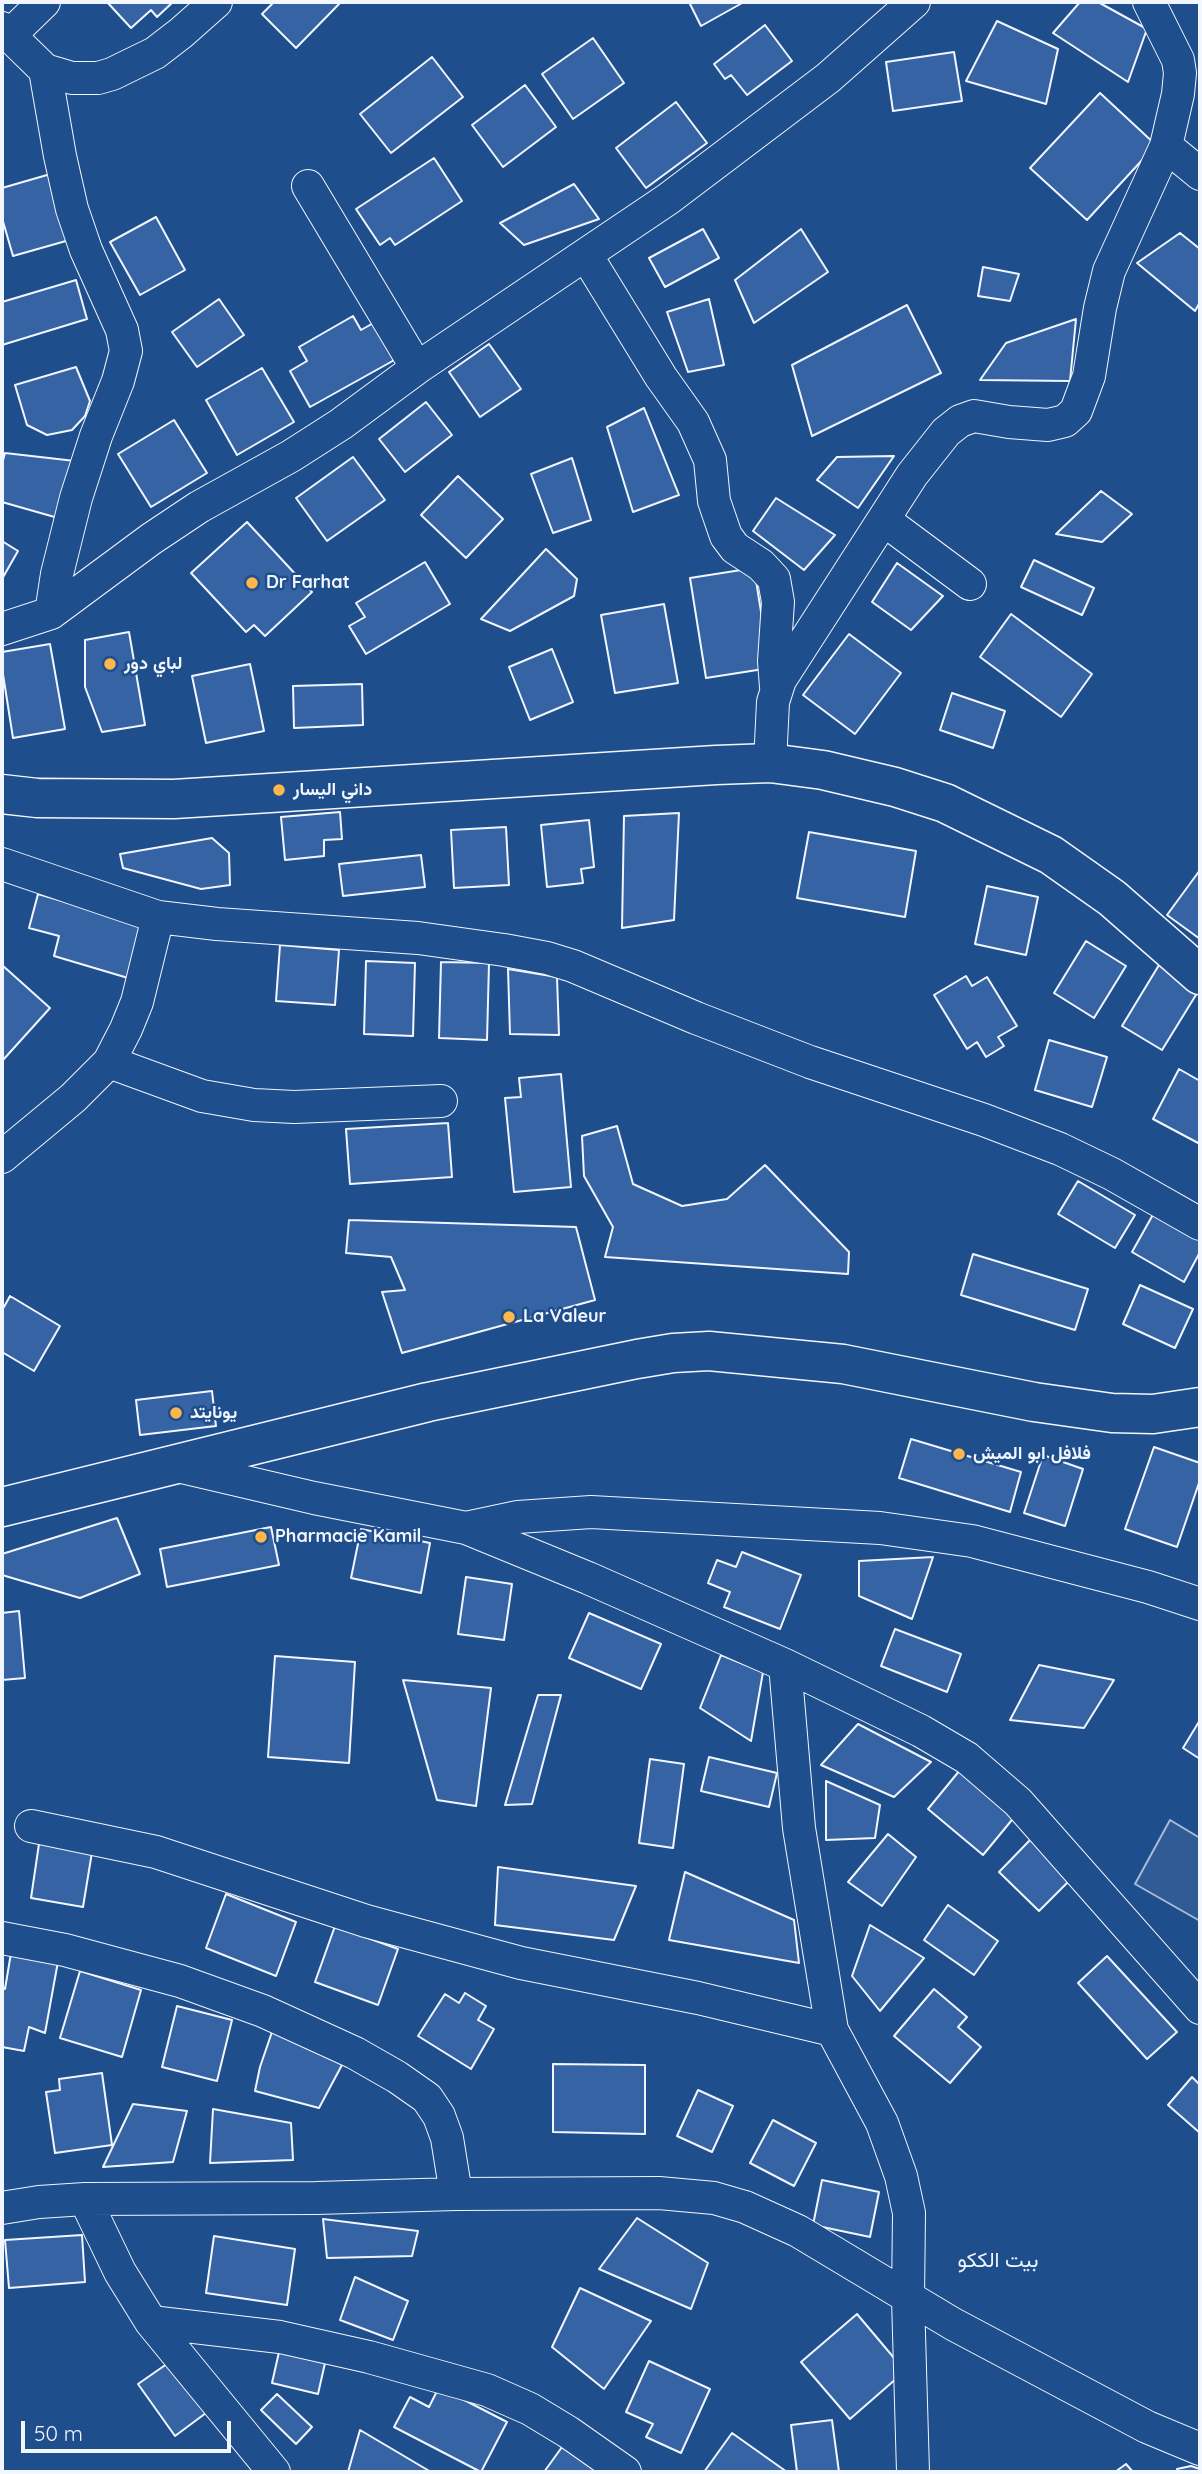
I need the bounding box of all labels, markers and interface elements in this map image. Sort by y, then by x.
place label: Dr Farhat [266,572,350,594]
marker: Dr Farhat [244,575,260,591]
place label: لباي دور [124,653,183,675]
marker: لباي دور [102,656,118,672]
place label: داني اليسار [293,779,372,801]
marker: داني اليسار [271,782,287,798]
place label: La Valeur [523,1306,606,1328]
marker: La Valeur [501,1309,517,1325]
place label: يونايتد [190,1402,237,1424]
marker: يونايتد [168,1405,184,1421]
place label: فلافل ابو الميش [973,1443,1091,1465]
marker: فلافل ابو الميش [951,1446,967,1462]
place label: Pharmacie Kamil [275,1526,421,1548]
marker: Pharmacie Kamil [253,1529,269,1545]
district label: بيت الككو [958,2248,1038,2274]
scale bar [24,2408,234,2452]
text: 50 m [34,2420,83,2446]

